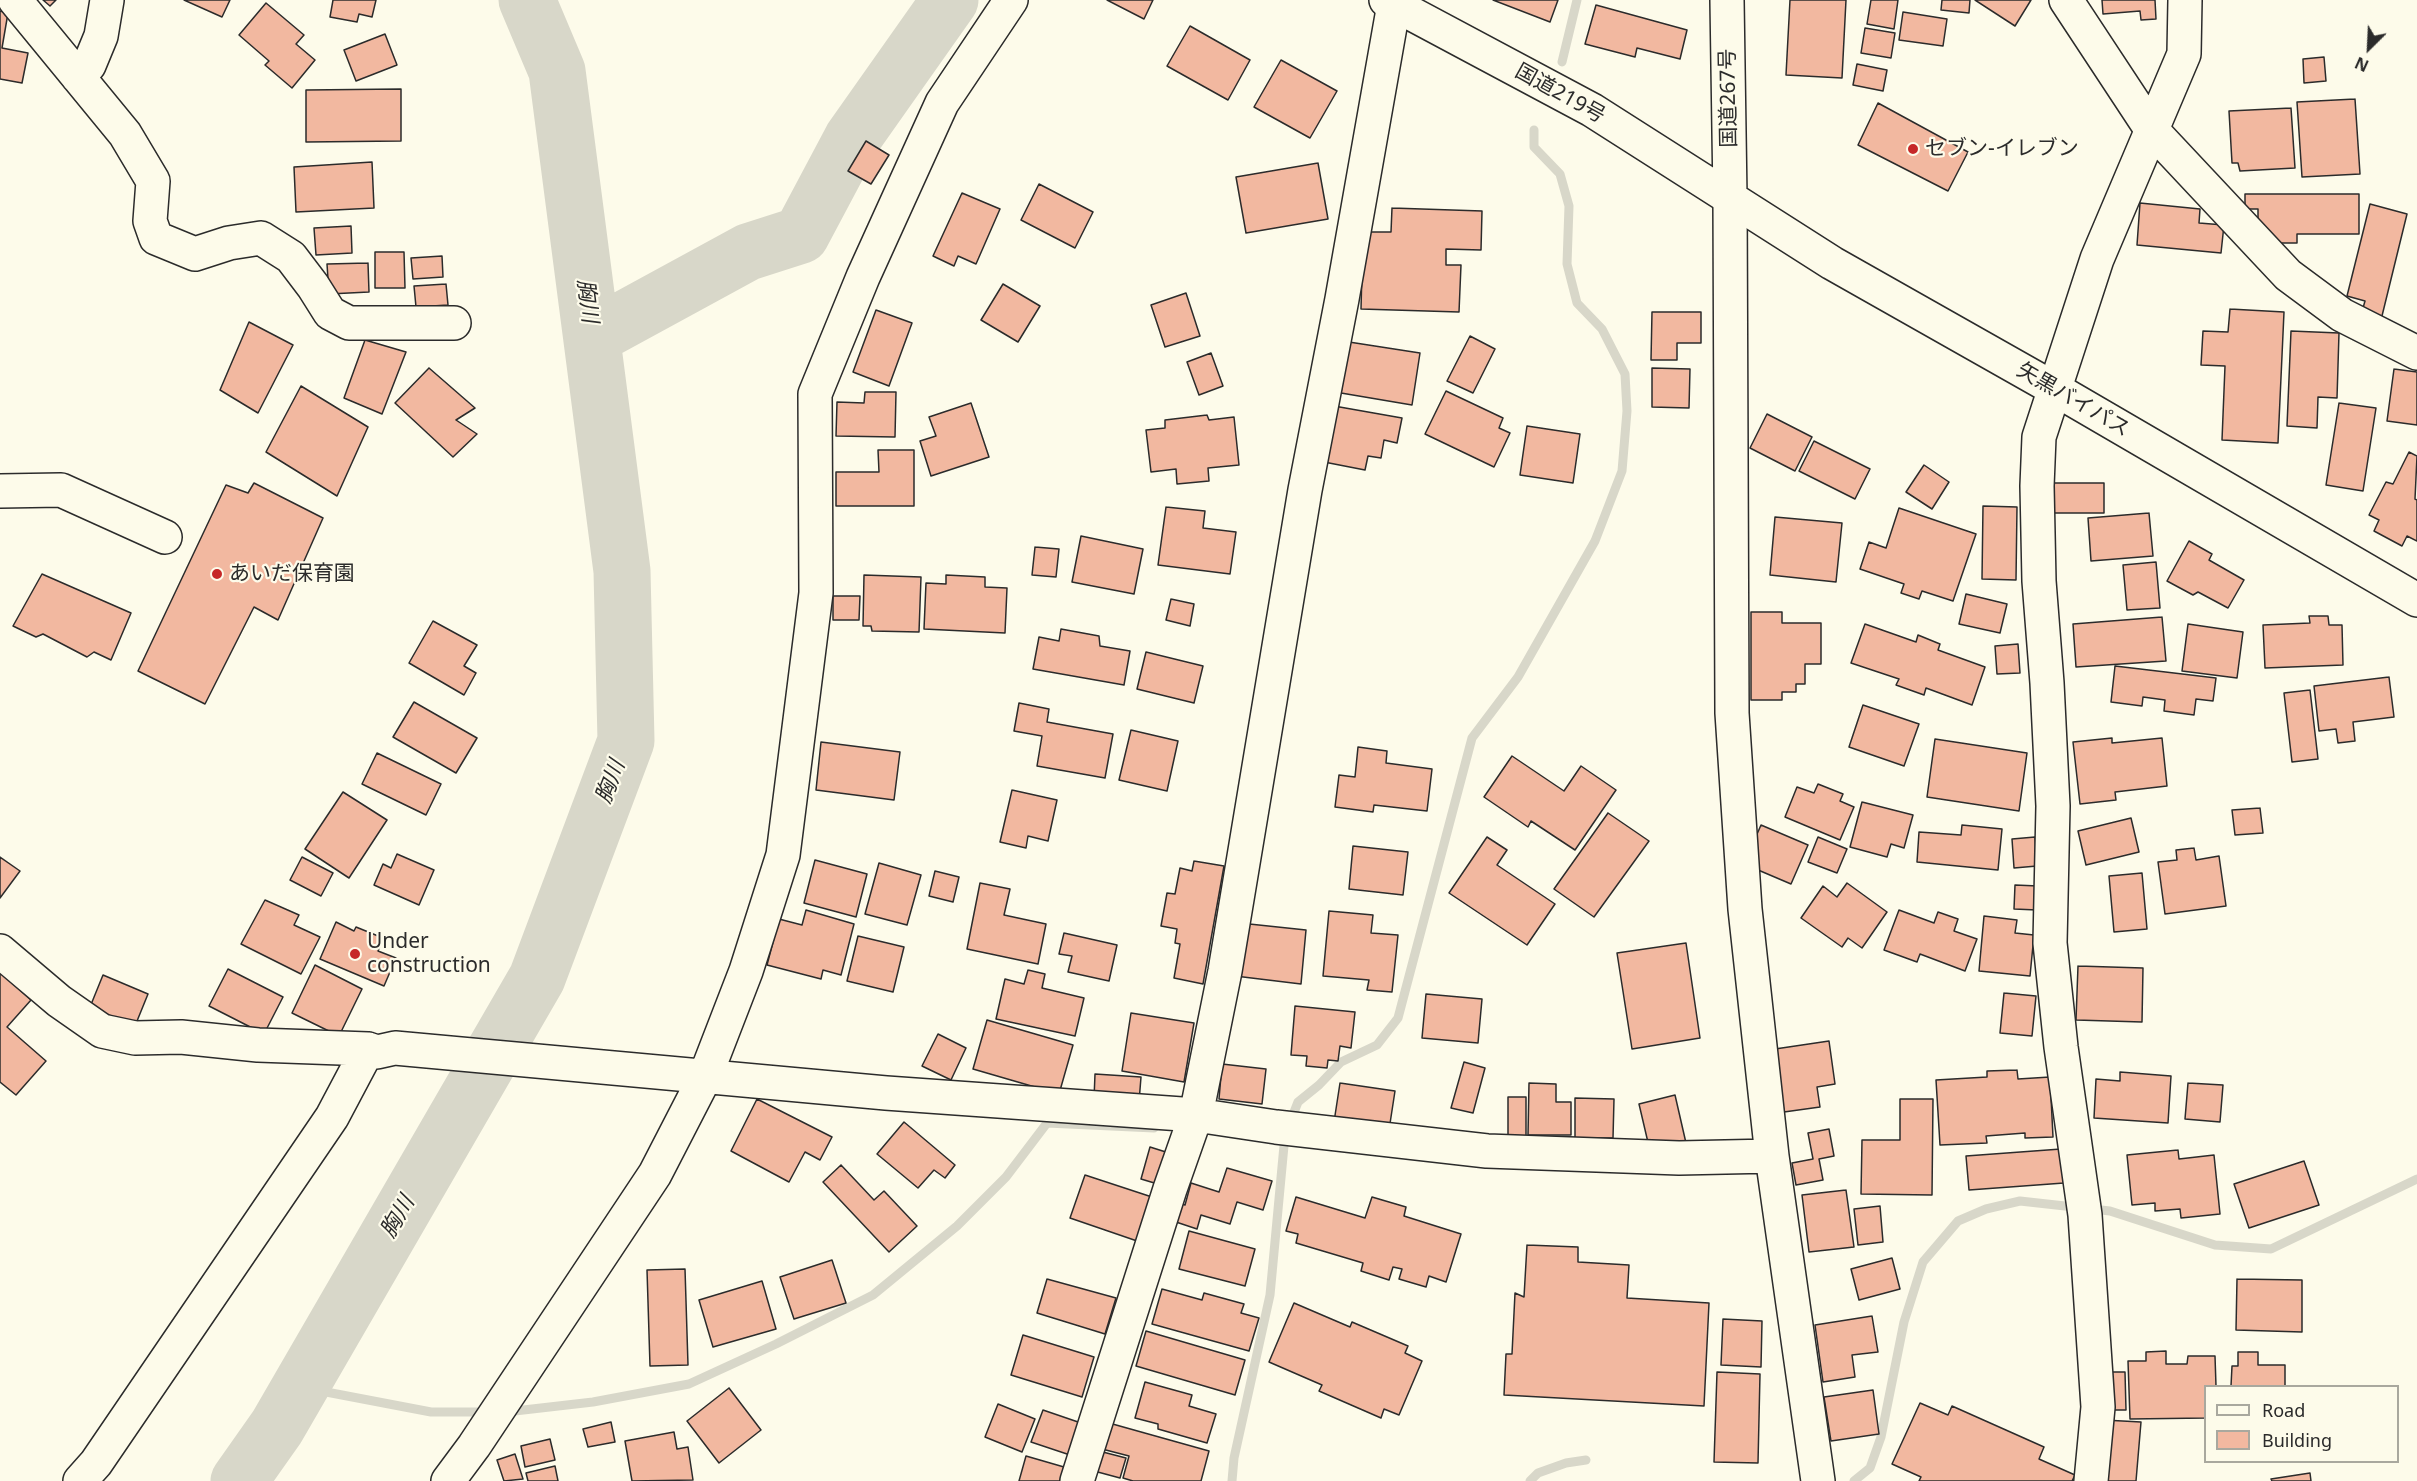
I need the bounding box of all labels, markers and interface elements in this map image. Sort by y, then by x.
north arrow [2339,18,2399,78]
street label: 国道267号 [1716,48,1742,148]
text: N [2351,52,2372,77]
street label: 国道219号 [1511,59,1609,129]
place label: セブン-イレブン [1925,136,2079,162]
marker: セブン-イレブン [1906,142,1920,156]
water label: 胸川 [571,278,603,324]
street label: 矢黒バイパス [2012,358,2134,442]
place label: あいだ保育園 [229,561,355,587]
marker: あいだ保育園 [210,567,224,581]
water label: 胸川 [591,757,631,807]
place label: Under construction [367,929,491,979]
marker: Under construction [348,947,362,961]
water label: 胸川 [376,1191,420,1243]
legend [2204,1385,2399,1463]
text: Road [2262,1398,2305,1422]
text: Building [2262,1428,2332,1452]

